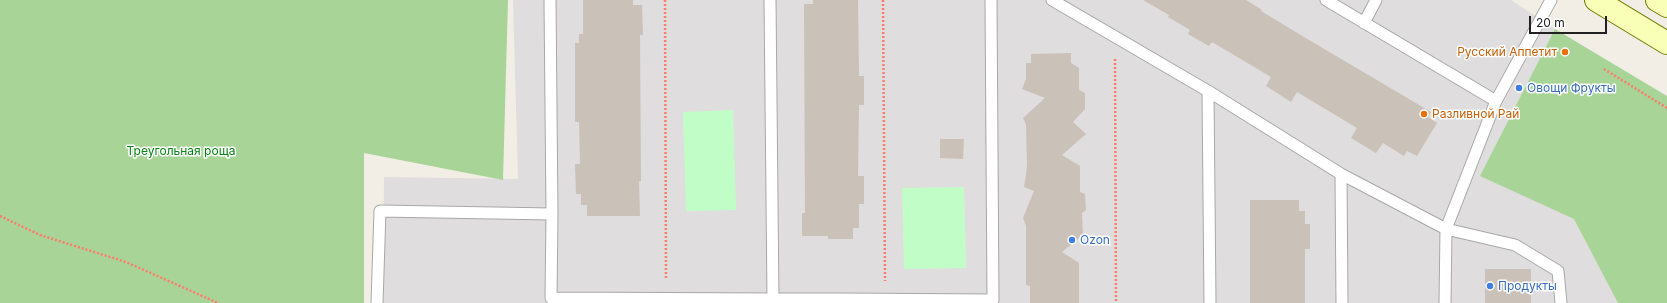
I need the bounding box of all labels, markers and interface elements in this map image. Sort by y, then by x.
scale bar [1531,8,1609,34]
text: 20 m [1536,15,1565,30]
place label: Русский Аппетит [1457,45,1557,59]
marker: Русский Аппетит [1560,47,1570,57]
place label: Овощи Фрукты [1527,81,1616,95]
marker: Овощи Фрукты [1514,83,1524,93]
place label: Разливной Рай [1432,107,1519,121]
marker: Разливной Рай [1419,109,1429,119]
park label: Треугольная роща [127,144,235,158]
place label: Ozon [1080,233,1110,247]
marker: Ozon [1067,235,1077,245]
place label: Продукты [1498,279,1557,293]
marker: Продукты [1485,281,1495,291]

